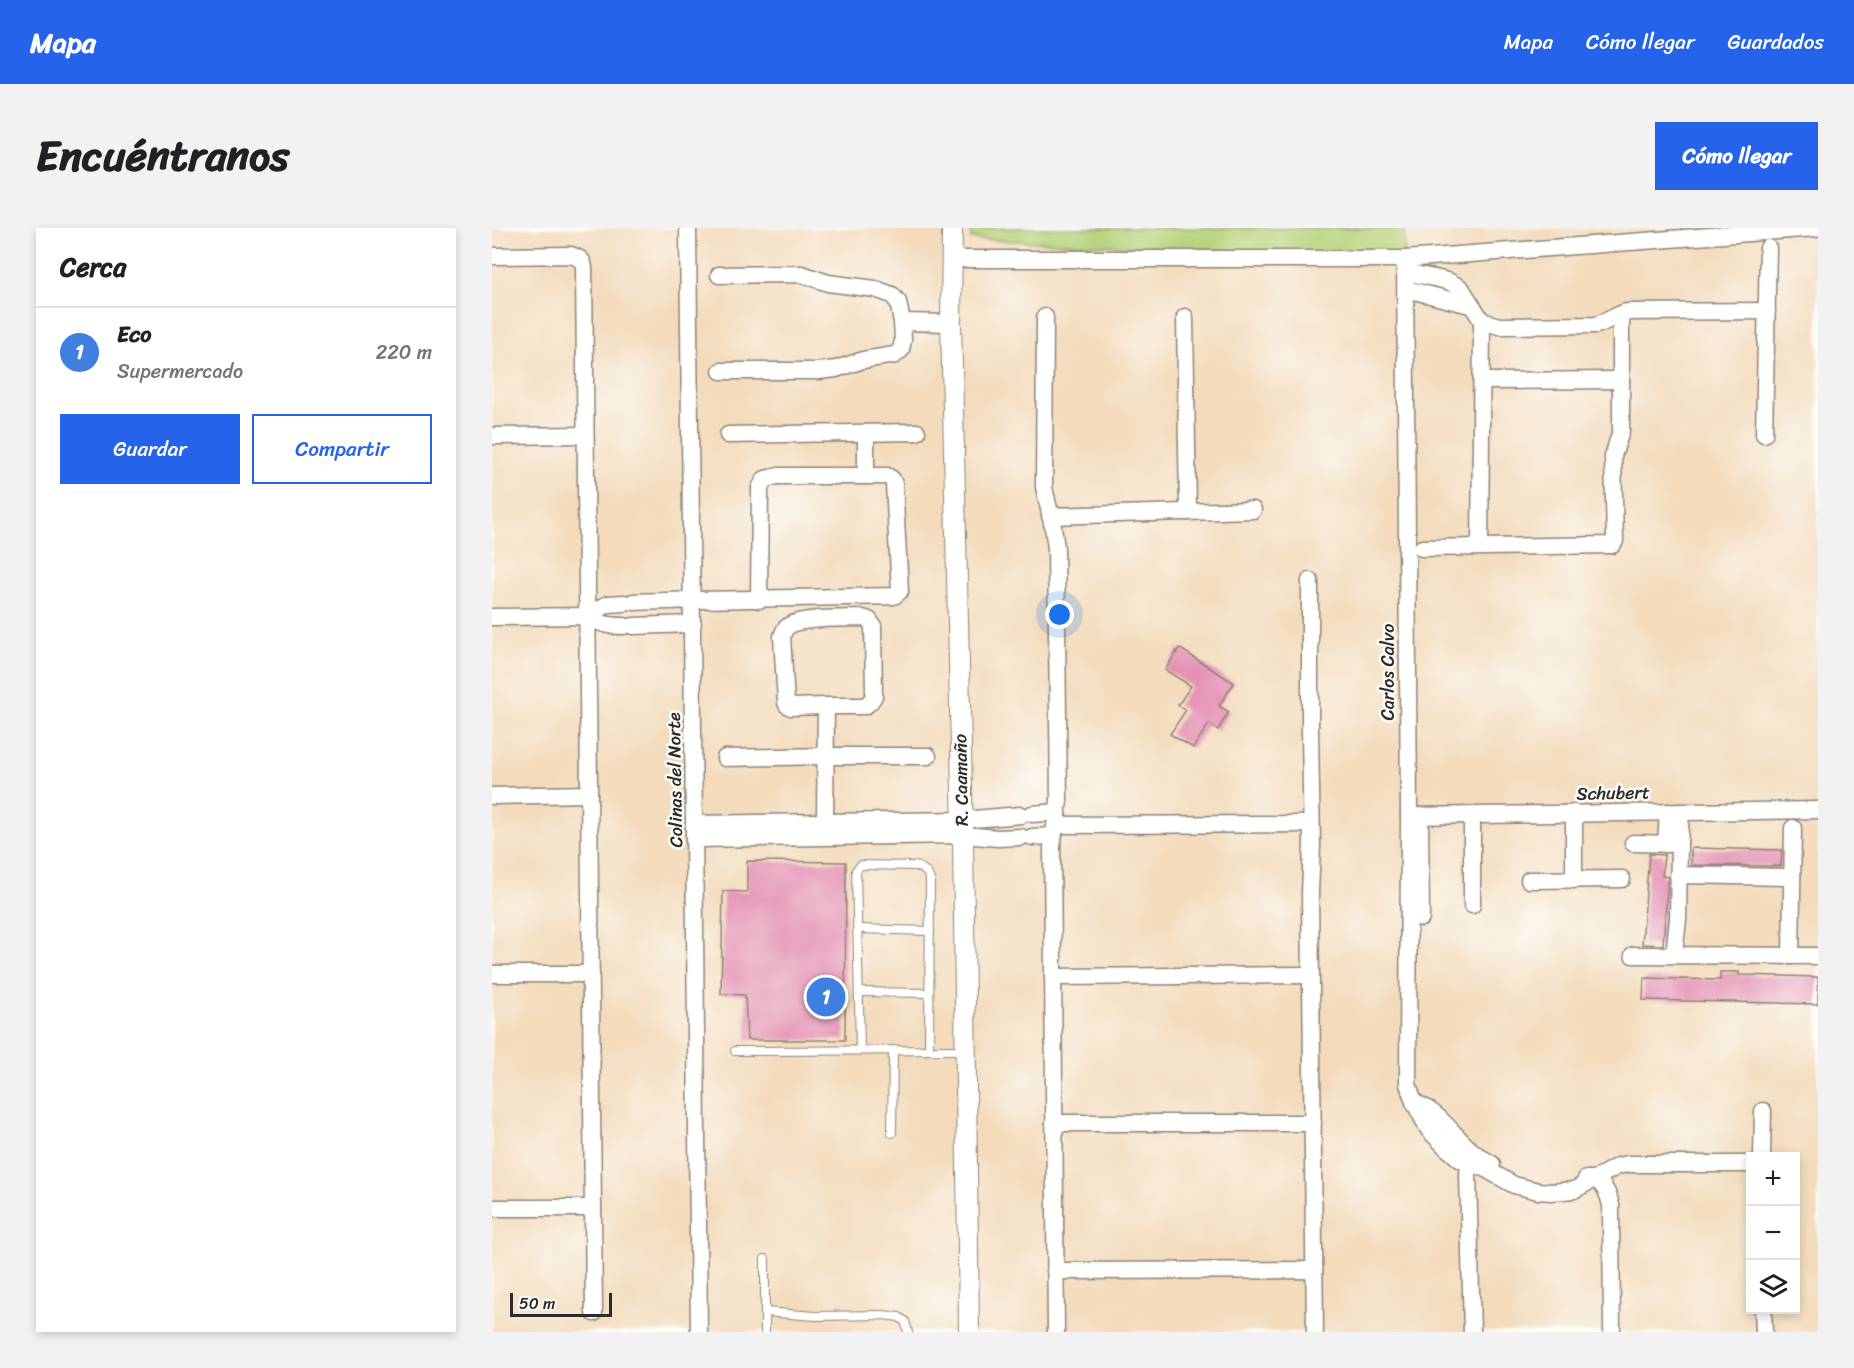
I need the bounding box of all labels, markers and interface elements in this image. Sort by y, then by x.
text: Mapa [30,18,96,67]
text: Mapa [1504,23,1553,61]
text: Cómo llegar [1586,23,1695,61]
text: Guardados [1728,23,1824,61]
text: Encuéntranos [36,119,289,193]
button: Cómo llegar [1655,122,1818,190]
text: Cerca [60,244,126,290]
text: Eco [117,315,151,354]
text: 1 [75,335,84,370]
text: 220 m [376,335,432,370]
text: Supermercado [117,354,243,389]
button: Guardar [60,414,240,484]
button: Compartir [252,414,432,484]
your location [1045,600,1074,629]
street label: Carlos Calvo [1372,624,1404,720]
street label: Colinas del Norte [658,712,692,848]
street label: R. Caamaño [944,734,978,826]
street label: Schubert [1576,776,1650,810]
pin: 1 [806,974,846,1020]
map controls [1746,1152,1800,1314]
button: + [1746,1152,1800,1206]
button: − [1746,1206,1800,1260]
button: layers [1746,1260,1800,1314]
text: 50 m [519,1289,555,1318]
scale bar [510,1290,612,1318]

